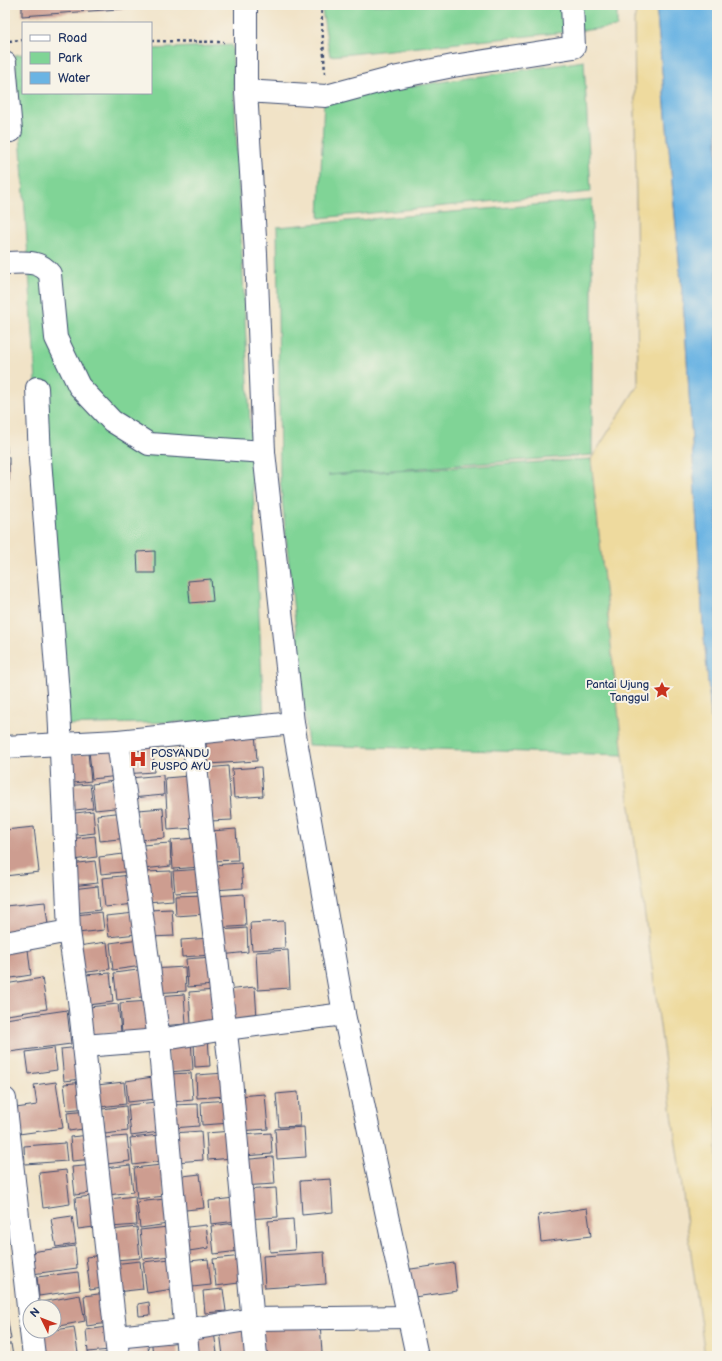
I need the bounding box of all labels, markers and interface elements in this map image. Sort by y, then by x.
legend [22,22,152,94]
text: Road [58,31,87,46]
text: Park [58,51,82,66]
text: Water [58,71,90,86]
place label: Pantai Ujung Tanggul [586,678,649,704]
place icon: Pantai Ujung Tanggul [652,680,672,700]
place label: POSYANDU PUSPO AYU [151,747,211,773]
hospital icon: POSYANDU PUSPO AYU [128,749,148,769]
north arrow [22,1299,62,1339]
text: N [27,1305,43,1320]

